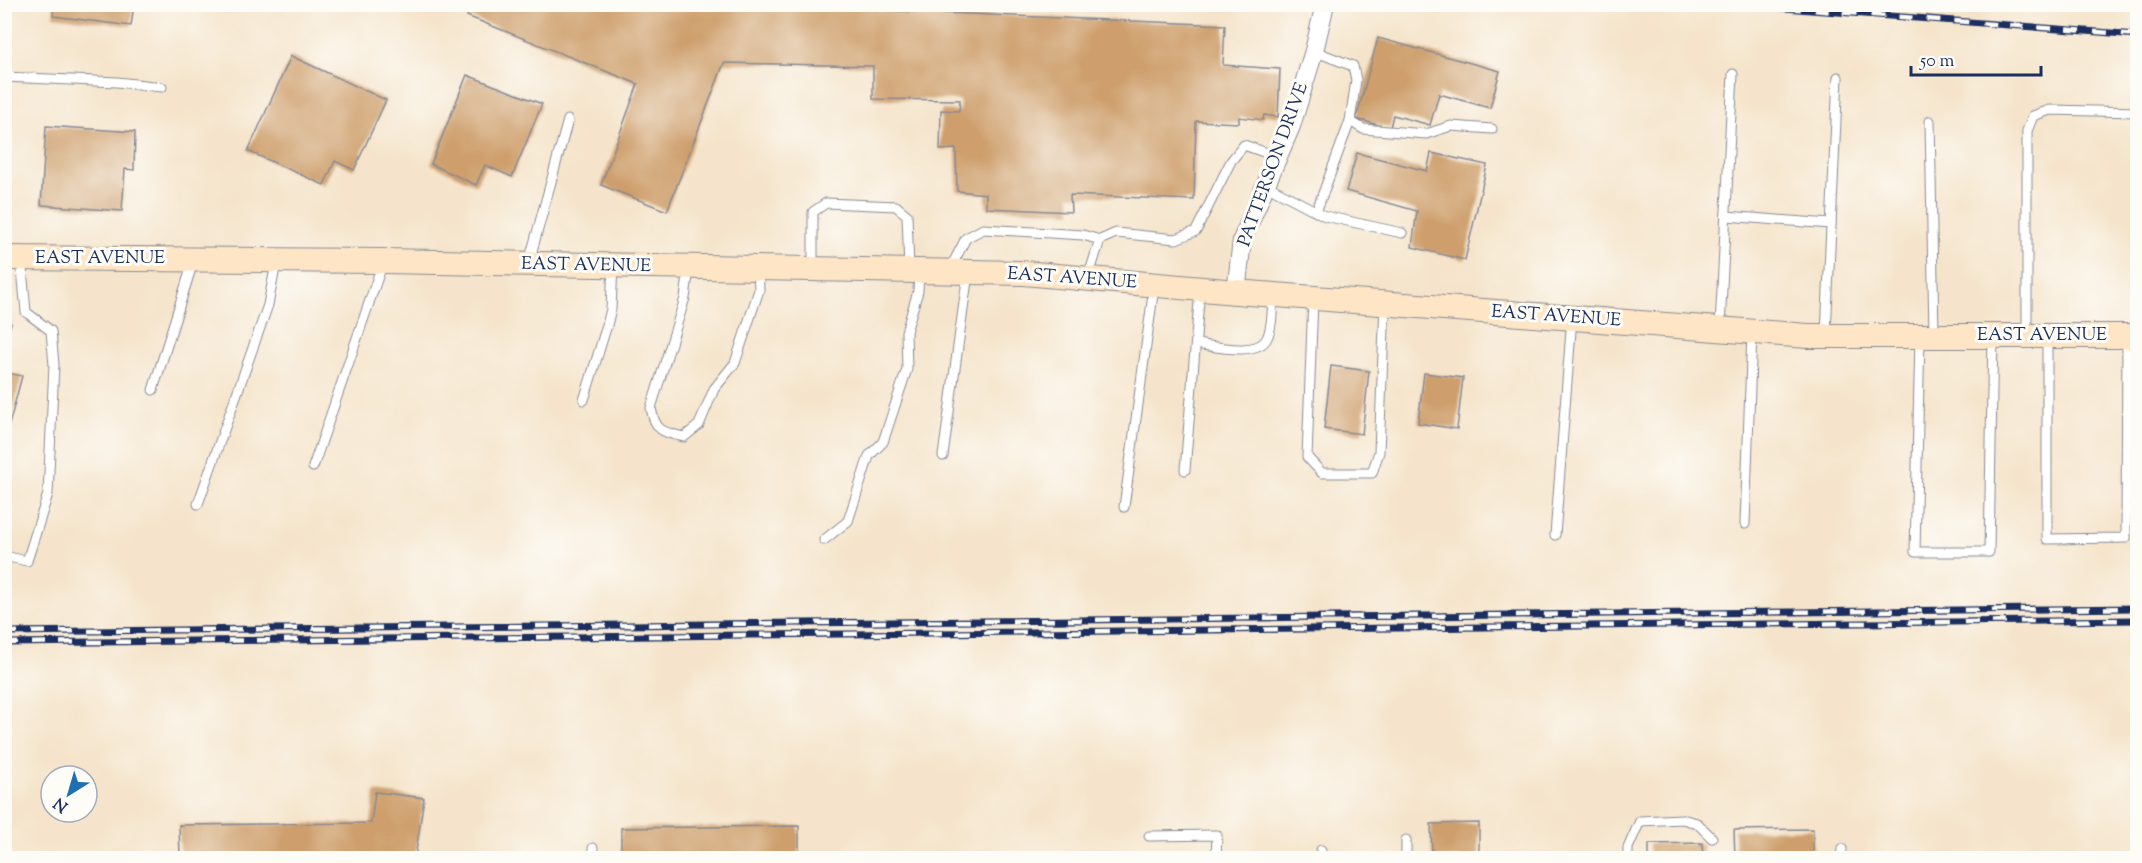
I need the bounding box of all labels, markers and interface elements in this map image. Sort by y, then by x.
scale bar [1911,39,2042,77]
text: 50 m [1919,49,1955,75]
street label: PATTERSON DRIVE [1232,79,1316,251]
street label: EAST AVENUE [35,246,165,272]
street label: EAST AVENUE [521,252,651,280]
street label: EAST AVENUE [1006,262,1138,297]
street label: EAST AVENUE [1490,300,1622,335]
street label: EAST AVENUE [1977,323,2107,349]
north arrow [39,764,99,824]
text: N [49,791,74,817]

